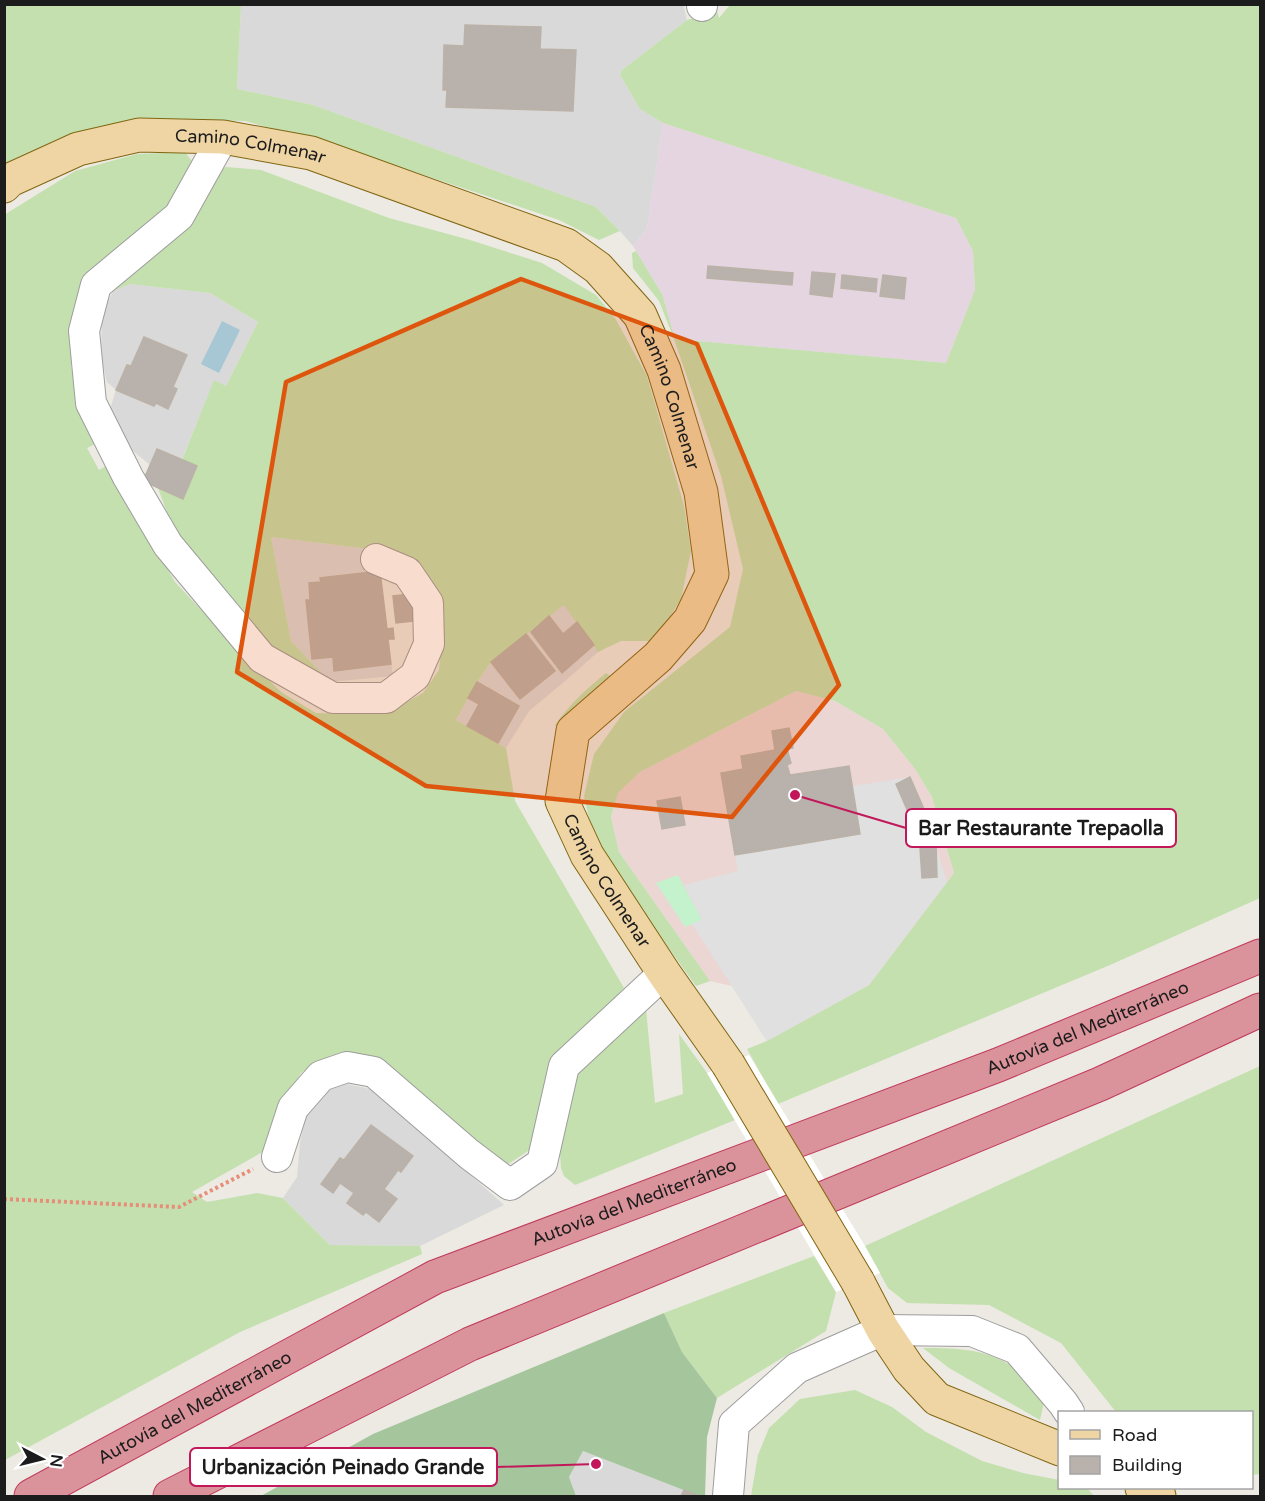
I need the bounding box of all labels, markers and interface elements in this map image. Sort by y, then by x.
street label: Camino Colmenar [175,125,329,168]
street label: Camino Colmenar [634,321,705,472]
callout: Bar Restaurante Trepaolla [906,809,1176,847]
street label: Camino Colmenar [558,810,655,952]
text: Bar Restaurante Trepaolla [918,817,1164,841]
street label: Autovía del Mediterráneo [983,976,1192,1079]
street label: Autovía del Mediterráneo [528,1153,740,1251]
street label: Autovía del Mediterráneo [94,1346,295,1469]
legend [1058,1411,1253,1489]
text: Road [1112,1424,1157,1446]
north arrow [12,1429,72,1489]
callout: Urbanización Peinado Grande [190,1448,497,1486]
text: N [45,1453,67,1468]
text: Building [1112,1454,1182,1476]
text: Urbanización Peinado Grande [202,1456,484,1480]

